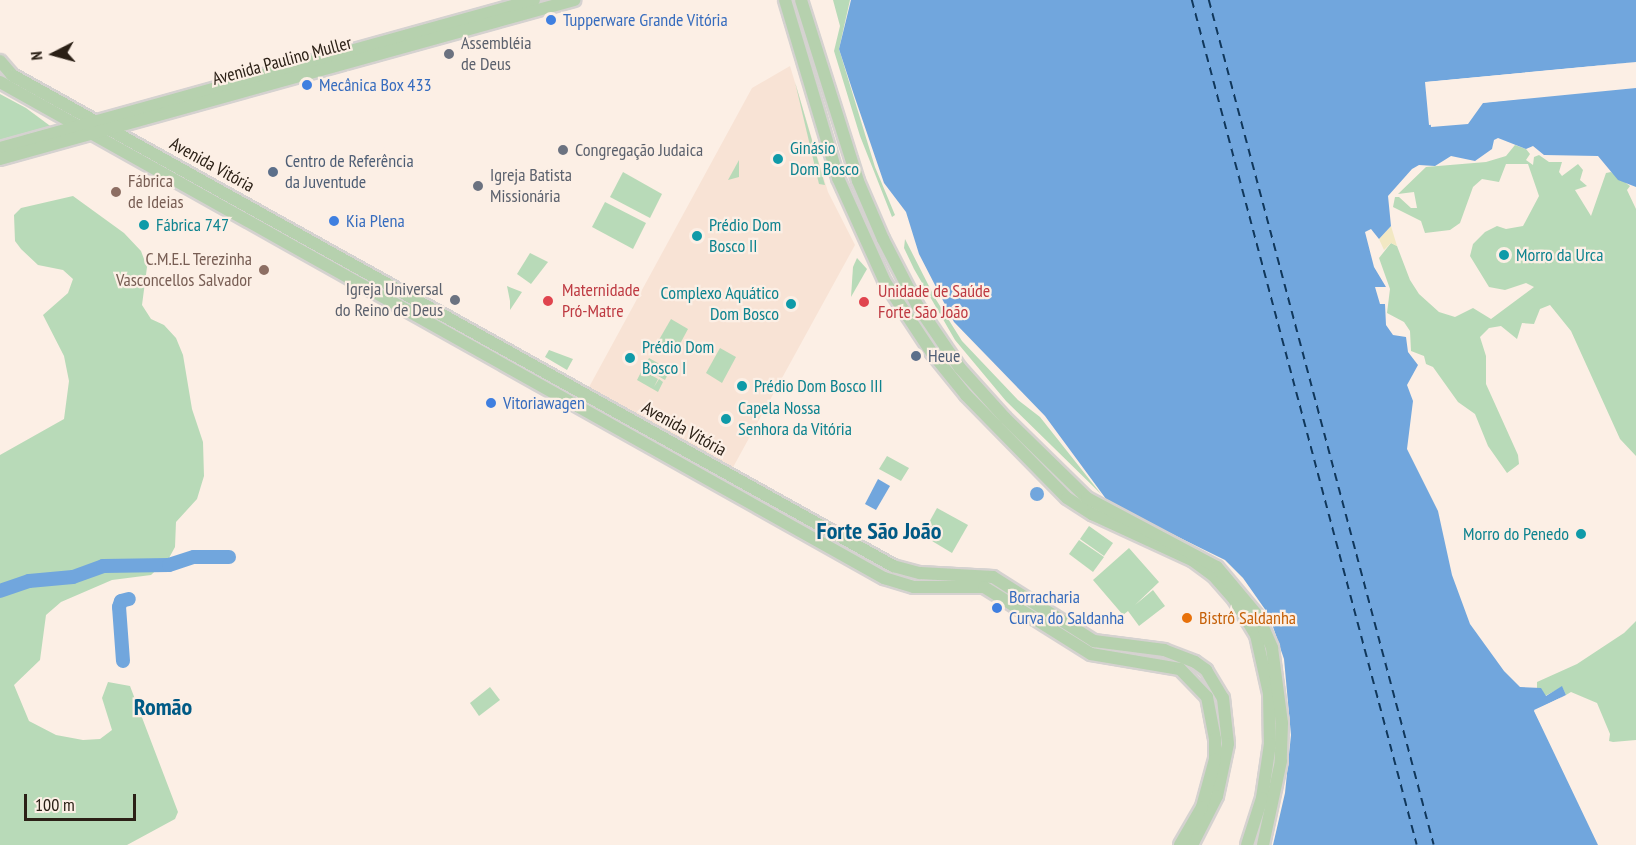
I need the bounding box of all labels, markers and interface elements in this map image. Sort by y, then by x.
place label: Tupperware Grande Vitória [563,9,728,31]
marker: Tupperware Grande Vitória [544,13,558,27]
north arrow [24,24,84,84]
street label: Avenida Paulino Muller [210,32,354,90]
place label: Assembléia de Deus [461,33,531,76]
marker: Assembléia de Deus [442,47,456,61]
text: N [26,51,46,61]
place label: Mecânica Box 433 [319,74,432,96]
marker: Mecânica Box 433 [300,78,314,92]
street label: Avenida Vitória [166,133,258,197]
place label: Ginásio Dom Bosco [790,138,859,180]
place label: Congregação Judaica [575,139,703,161]
marker: Congregação Judaica [556,143,570,157]
place label: Centro de Referência da Juventude [285,151,414,194]
marker: Ginásio Dom Bosco [771,152,785,166]
marker: Centro de Referência da Juventude [266,165,280,179]
place label: Igreja Batista Missionária [490,165,572,207]
place label: Fábrica de Ideias [128,171,184,213]
marker: Igreja Batista Missionária [471,179,485,193]
marker: Fábrica de Ideias [109,185,123,199]
place label: Kia Plena [346,210,405,232]
place label: Fábrica 747 [156,214,229,236]
marker: Kia Plena [327,214,341,228]
place label: Prédio Dom Bosco II [709,215,781,258]
marker: Fábrica 747 [137,218,151,232]
marker: Prédio Dom Bosco II [690,229,704,243]
place label: Morro da Urca [1516,244,1603,266]
marker: Morro da Urca [1497,248,1511,262]
place label: C.M.E.L Terezinha Vasconcellos Salvador [116,249,252,292]
marker: C.M.E.L Terezinha Vasconcellos Salvador [257,263,271,277]
place label: Igreja Universal do Reino de Deus [335,279,443,322]
place label: Maternidade Pró-Matre [562,280,640,322]
place label: Unidade de Saúde Forte São João [878,281,990,324]
place label: Complexo Aquático Dom Bosco [660,283,779,326]
marker: Maternidade Pró-Matre [539,292,557,310]
marker: Igreja Universal do Reino de Deus [448,293,462,307]
marker: Unidade de Saúde Forte São João [855,293,873,311]
marker: Complexo Aquático Dom Bosco [784,297,798,311]
place label: Prédio Dom Bosco I [642,337,714,380]
place label: Heue [928,345,960,367]
marker: Heue [909,349,923,363]
marker: Prédio Dom Bosco I [623,351,637,365]
place label: Prédio Dom Bosco III [754,375,883,397]
marker: Prédio Dom Bosco III [735,379,749,393]
place label: Vitoriawagen [503,392,585,414]
marker: Vitoriawagen [484,396,498,410]
street label: Avenida Vitória [638,397,730,461]
place label: Capela Nossa Senhora da Vitória [738,398,852,440]
marker: Capela Nossa Senhora da Vitória [719,412,733,426]
district label: Forte São João [817,517,941,545]
place label: Morro do Penedo [1463,523,1569,545]
marker: Morro do Penedo [1574,527,1588,541]
place label: Borracharia Curva do Saldanha [1009,587,1124,630]
marker: Borracharia Curva do Saldanha [990,601,1004,615]
place label: Bistrô Saldanha [1199,607,1296,629]
marker: Bistrô Saldanha [1180,611,1194,625]
district label: Romão [134,693,192,721]
scale bar [27,782,140,820]
text: 100 m [35,793,75,816]

